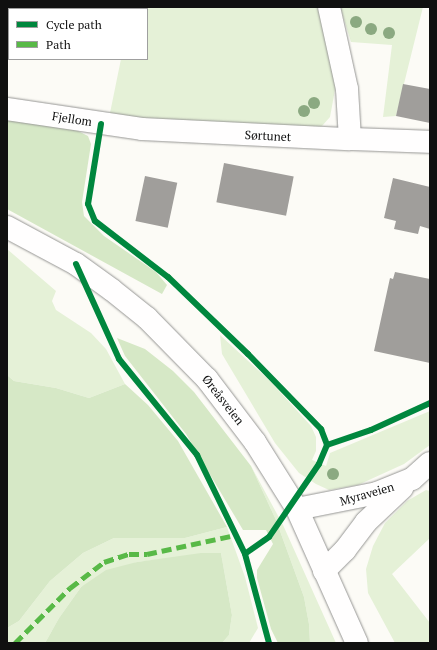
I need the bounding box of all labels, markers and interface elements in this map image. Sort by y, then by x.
legend [8,8,148,60]
text: Cycle path [46,17,102,32]
text: Path [46,37,71,52]
street label: Fjellom [51,109,93,129]
street label: Sørtunet [244,128,292,144]
street label: Øreåsveien [199,372,247,428]
street label: Myraveien [338,479,396,509]

